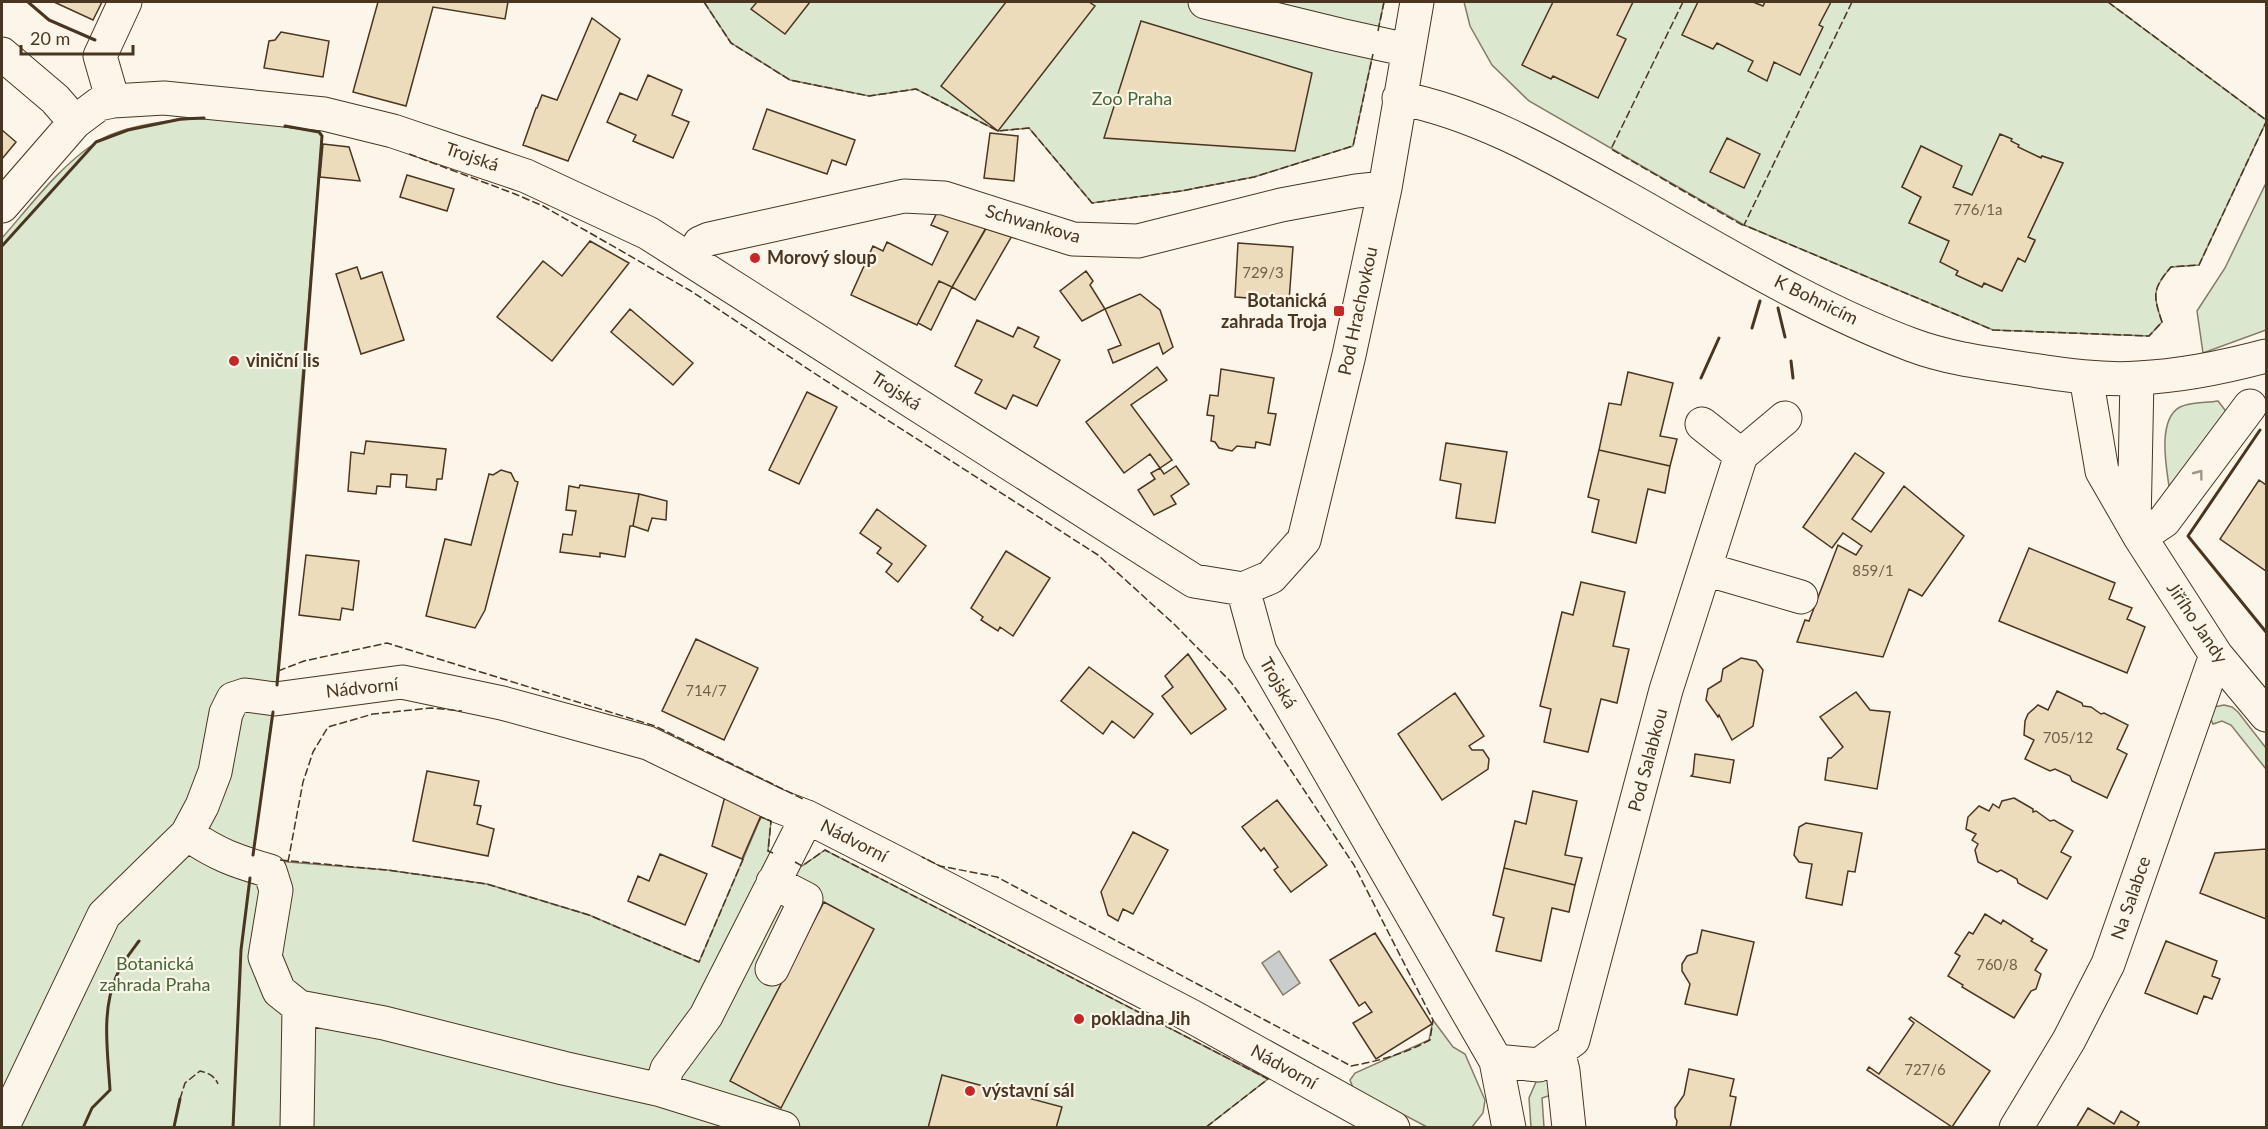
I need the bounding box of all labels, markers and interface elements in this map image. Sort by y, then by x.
scale bar [21,18,134,56]
text: 20 m [30,27,70,49]
park label: Zoo Praha [1092,87,1172,109]
street label: Trojská [443,137,502,175]
street label: Schwankova [983,199,1083,247]
house number: 776/1a [1953,200,2003,218]
street label: Pod Hrachovkou [1333,244,1381,377]
place label: Morový sloup [767,246,877,268]
marker: Morový sloup [748,251,762,265]
house number: 729/3 [1242,263,1284,281]
street label: K Bohnicím [1771,269,1862,329]
place label: Botanická zahrada Troja [1221,289,1327,332]
marker: Botanická zahrada Troja [1332,304,1346,318]
place label: viniční lis [246,349,320,371]
marker: viniční lis [227,354,241,368]
street label: Trojská [867,366,926,414]
one-way arrow [2192,470,2203,481]
house number: 859/1 [1852,561,1894,579]
street label: Jiřího Jandy [2163,578,2233,668]
street label: Trojská [1256,653,1302,712]
street label: Nádvorní [325,672,400,702]
house number: 714/7 [685,681,727,699]
street label: Pod Salabkou [1623,706,1671,814]
house number: 705/12 [2043,728,2093,746]
street label: Nádvorní [817,814,892,867]
street label: Na Salabce [2106,853,2155,942]
park label: Botanická zahrada Praha [99,952,211,995]
house number: 760/8 [1976,955,2018,973]
place label: pokladna Jih [1091,1007,1190,1029]
marker: pokladna Jih [1072,1012,1086,1026]
street label: Nádvorní [1247,1039,1322,1094]
house number: 727/6 [1904,1060,1946,1078]
place label: výstavní sál [982,1079,1074,1101]
marker: výstavní sál [963,1084,977,1098]

